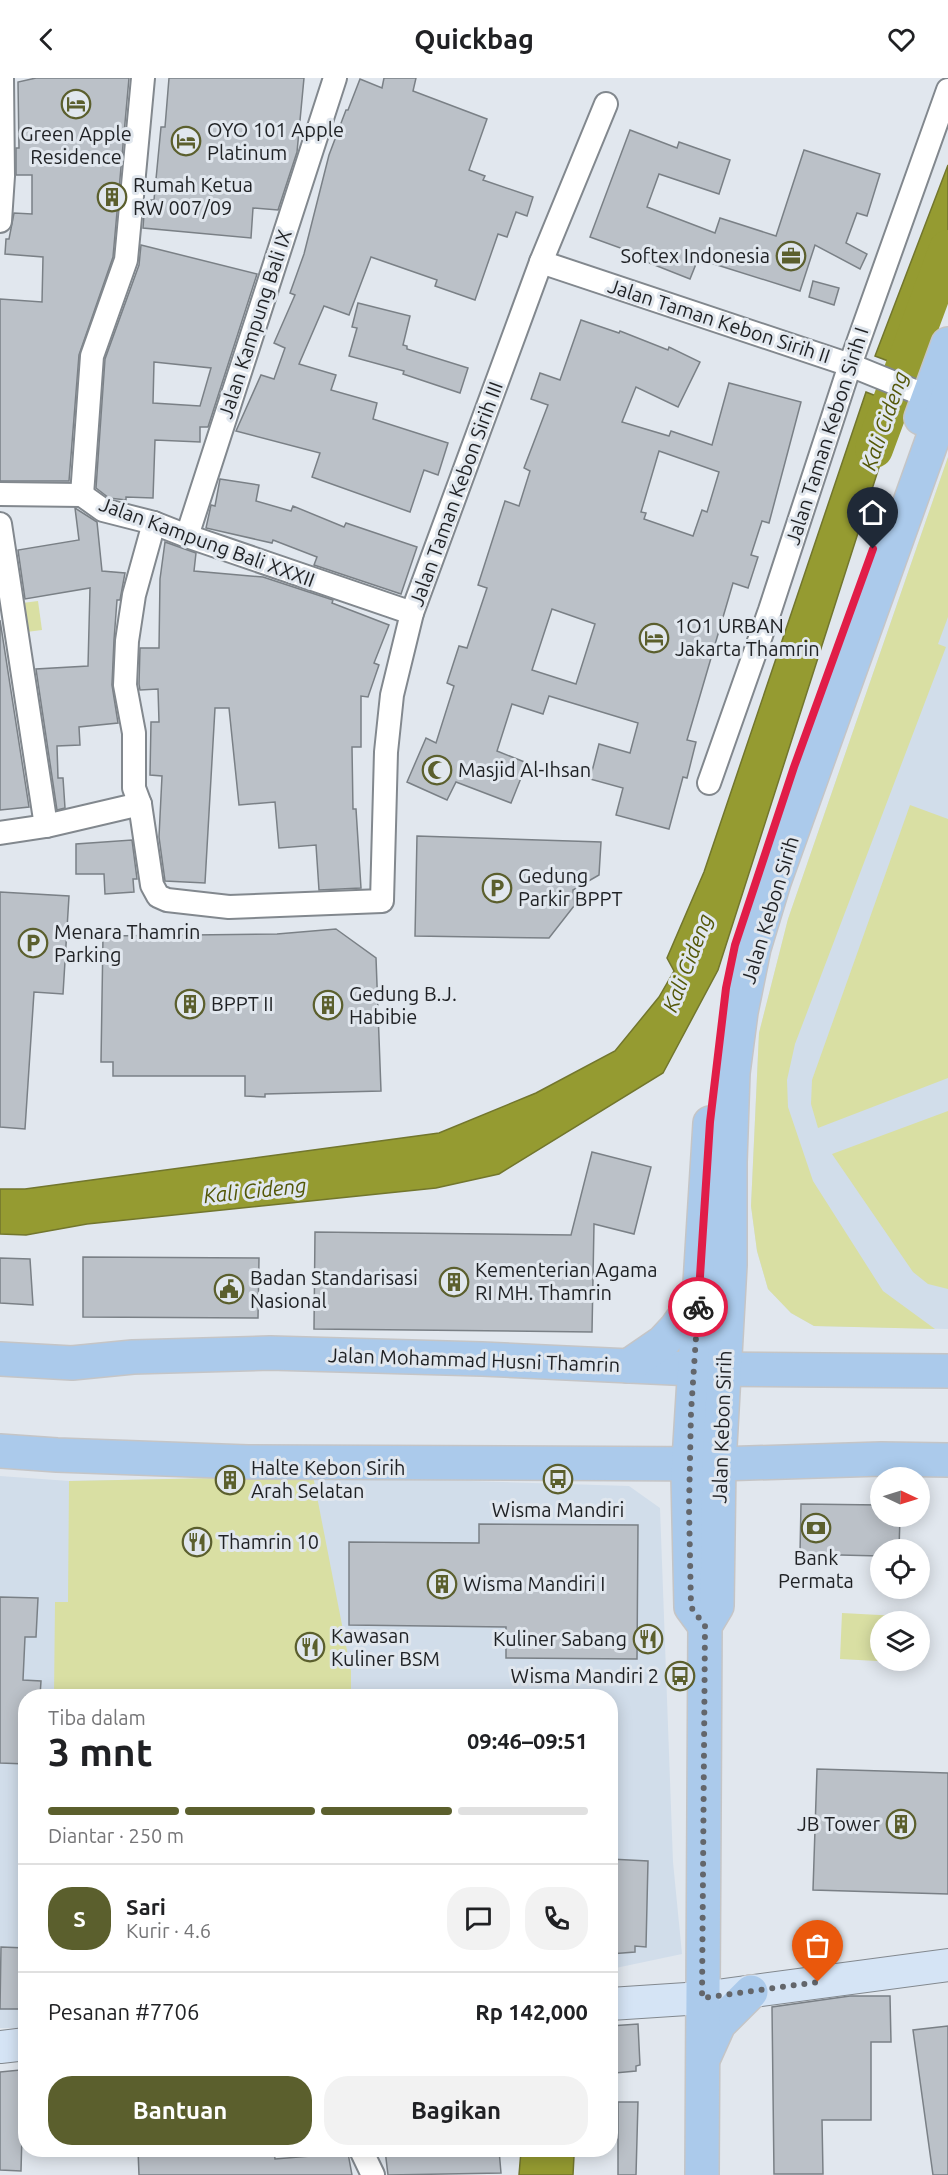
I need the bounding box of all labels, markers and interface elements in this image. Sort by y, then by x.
icon: back [30,23,63,56]
icon: heart [885,23,918,56]
text: Quickbag [414,24,534,54]
hotel icon: Green Apple Residence [60,88,92,120]
place label: OYO 101 Apple Platinum [207,118,344,164]
place label: Green Apple Residence [20,122,132,168]
hotel icon: OYO 101 Apple Platinum [170,125,202,157]
place label: Rumah Ketua RW 007/09 [133,173,253,219]
building icon: Rumah Ketua RW 007/09 [96,181,128,213]
street label: Jalan Kampung Bali IX [213,227,296,421]
office icon: Softex Indonesia [775,240,807,272]
place label: Softex Indonesia [620,244,770,267]
street label: Jalan Taman Kebon Sirih II [605,274,833,367]
street label: Jalan Taman Kebon Sirih I [780,324,873,547]
water label: Kali Cideng [856,368,912,473]
street label: Jalan Taman Kebon Sirih III [404,378,507,609]
pin [847,487,898,549]
street label: Jalan Kampung Bali XXXII [96,492,318,591]
icon: home [856,496,889,529]
place label: 1O1 URBAN Jakarta Thamrin [675,614,820,660]
hotel icon: 1O1 URBAN Jakarta Thamrin [638,622,670,654]
mosque icon: Masjid Al-Ihsan [421,754,453,786]
place label: Masjid Al-Ihsan [458,758,591,781]
street label: Jalan Kebon Sirih [736,833,803,986]
place label: Gedung Parkir BPPT [518,864,623,910]
parking icon: Gedung Parkir BPPT [481,872,513,904]
water label: Kali Cideng [657,910,717,1015]
place label: Menara Thamrin Parking [54,920,200,966]
parking icon: Menara Thamrin Parking [17,927,49,959]
place label: Gedung B.J. Habibie [349,982,457,1028]
building icon: BPPT II [174,988,206,1020]
building icon: Gedung B.J. Habibie [312,989,344,1021]
place label: BPPT II [211,992,274,1015]
water label: Kali Cideng [202,1173,308,1207]
place label: Kementerian Agama RI MH. Thamrin [475,1258,658,1304]
place label: Badan Standarisasi Nasional [250,1266,418,1312]
building icon: Kementerian Agama RI MH. Thamrin [438,1266,470,1298]
public building icon: Badan Standarisasi Nasional [213,1273,245,1305]
courier [668,1277,728,1337]
icon: bike [682,1291,715,1324]
street label: Jalan Mohammad Husni Thamrin [328,1343,621,1376]
street label: Jalan Kebon Sirih [707,1350,736,1504]
place label: Halte Kebon Sirih Arah Selatan [251,1456,405,1502]
bus stop icon: Wisma Mandiri [542,1463,574,1495]
building icon: Halte Kebon Sirih Arah Selatan [214,1464,246,1496]
north arrow [870,1467,930,1527]
map controls [870,1467,930,1671]
place label: Wisma Mandiri [492,1498,624,1521]
bank icon: Bank Permata [800,1512,832,1544]
restaurant icon: Thamrin 10 [181,1526,213,1558]
place label: Thamrin 10 [218,1530,319,1553]
button: locate [870,1539,930,1599]
place label: Bank Permata [778,1546,854,1592]
building icon: Wisma Mandiri I [426,1568,458,1600]
place label: Wisma Mandiri I [463,1572,605,1595]
button: layers [870,1611,930,1671]
restaurant icon: Kuliner Sabang [632,1623,664,1655]
place label: Kawasan Kuliner BSM [331,1624,440,1670]
place label: Kuliner Sabang [493,1627,627,1650]
restaurant icon: Kawasan Kuliner BSM [294,1631,326,1663]
bus stop icon: Wisma Mandiri 2 [664,1660,696,1692]
place label: Wisma Mandiri 2 [511,1664,659,1687]
text: Tiba dalam [48,1706,146,1729]
text: 09:46–09:51 [467,1728,588,1753]
text: 3 mnt [48,1730,152,1773]
building icon: JB Tower [885,1808,917,1840]
place label: JB Tower [797,1812,880,1835]
text: Diantar · 250 m [48,1824,184,1847]
button: chat [447,1887,510,1950]
button: phone [525,1887,588,1950]
text: Sari [126,1894,166,1919]
text: S [73,1906,86,1931]
text: Kurir · 4.6 [126,1919,211,1942]
pin [792,1920,843,1982]
icon: bag [801,1929,834,1962]
text: Pesanan #7706 [48,1999,199,2024]
text: Rp 142,000 [475,1999,588,2024]
button: Bantuan [48,2076,312,2145]
button: Bagikan [324,2076,588,2145]

